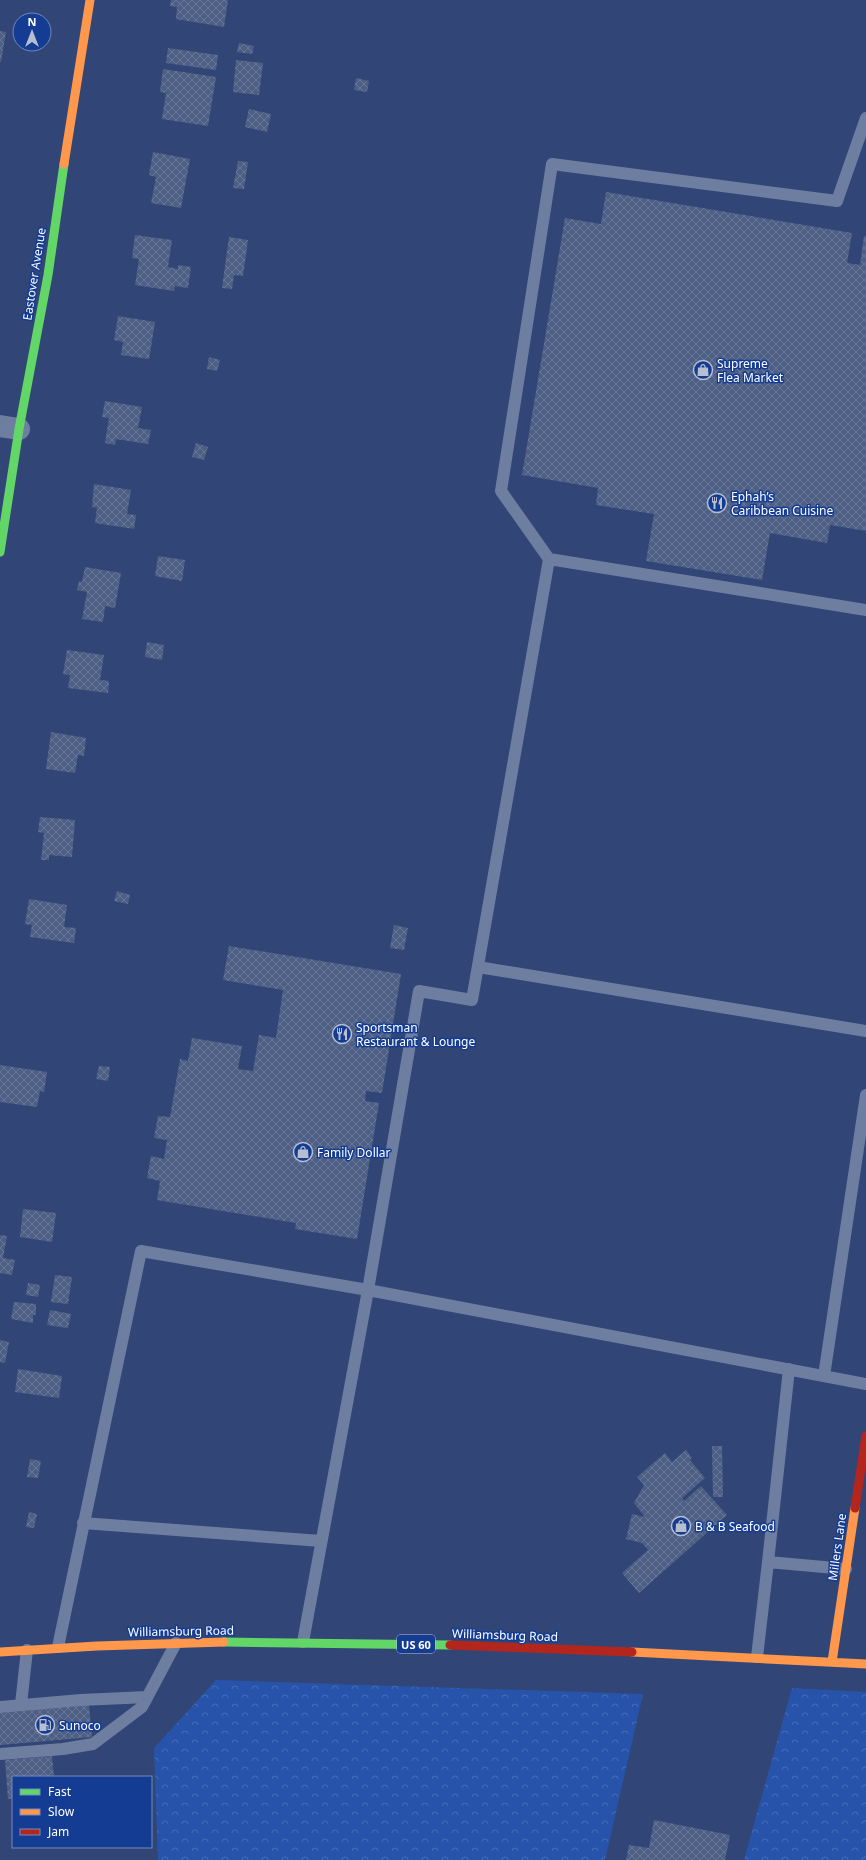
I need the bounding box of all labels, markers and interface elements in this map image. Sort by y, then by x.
north arrow [12,12,52,52]
text: N [28,14,36,29]
street label: Eastover Avenue [18,226,50,322]
place label: Supreme Flea Market [717,355,784,386]
shop icon: Supreme Flea Market [692,359,714,381]
place label: Ephah’s Caribbean Cuisine [731,488,834,519]
restaurant icon: Ephah’s Caribbean Cuisine [706,492,728,514]
place label: Sportsman Restaurant & Lounge [356,1019,475,1050]
restaurant icon: Sportsman Restaurant & Lounge [331,1023,353,1045]
shop icon: Family Dollar [292,1141,314,1163]
place label: Family Dollar [317,1144,391,1161]
street label: Millers Lane [824,1512,850,1582]
shop icon: B & B Seafood [670,1515,692,1537]
place label: B & B Seafood [695,1518,775,1535]
street label: Williamsburg Road [128,1622,234,1640]
street label: Williamsburg Road [452,1625,558,1645]
road number: US 60 [397,1635,435,1653]
fuel station icon: Sunoco [34,1714,56,1736]
place label: Sunoco [59,1717,101,1734]
legend [12,1776,152,1848]
text: Fast [48,1783,72,1800]
text: Slow [48,1803,75,1820]
text: Jam [47,1823,69,1840]

